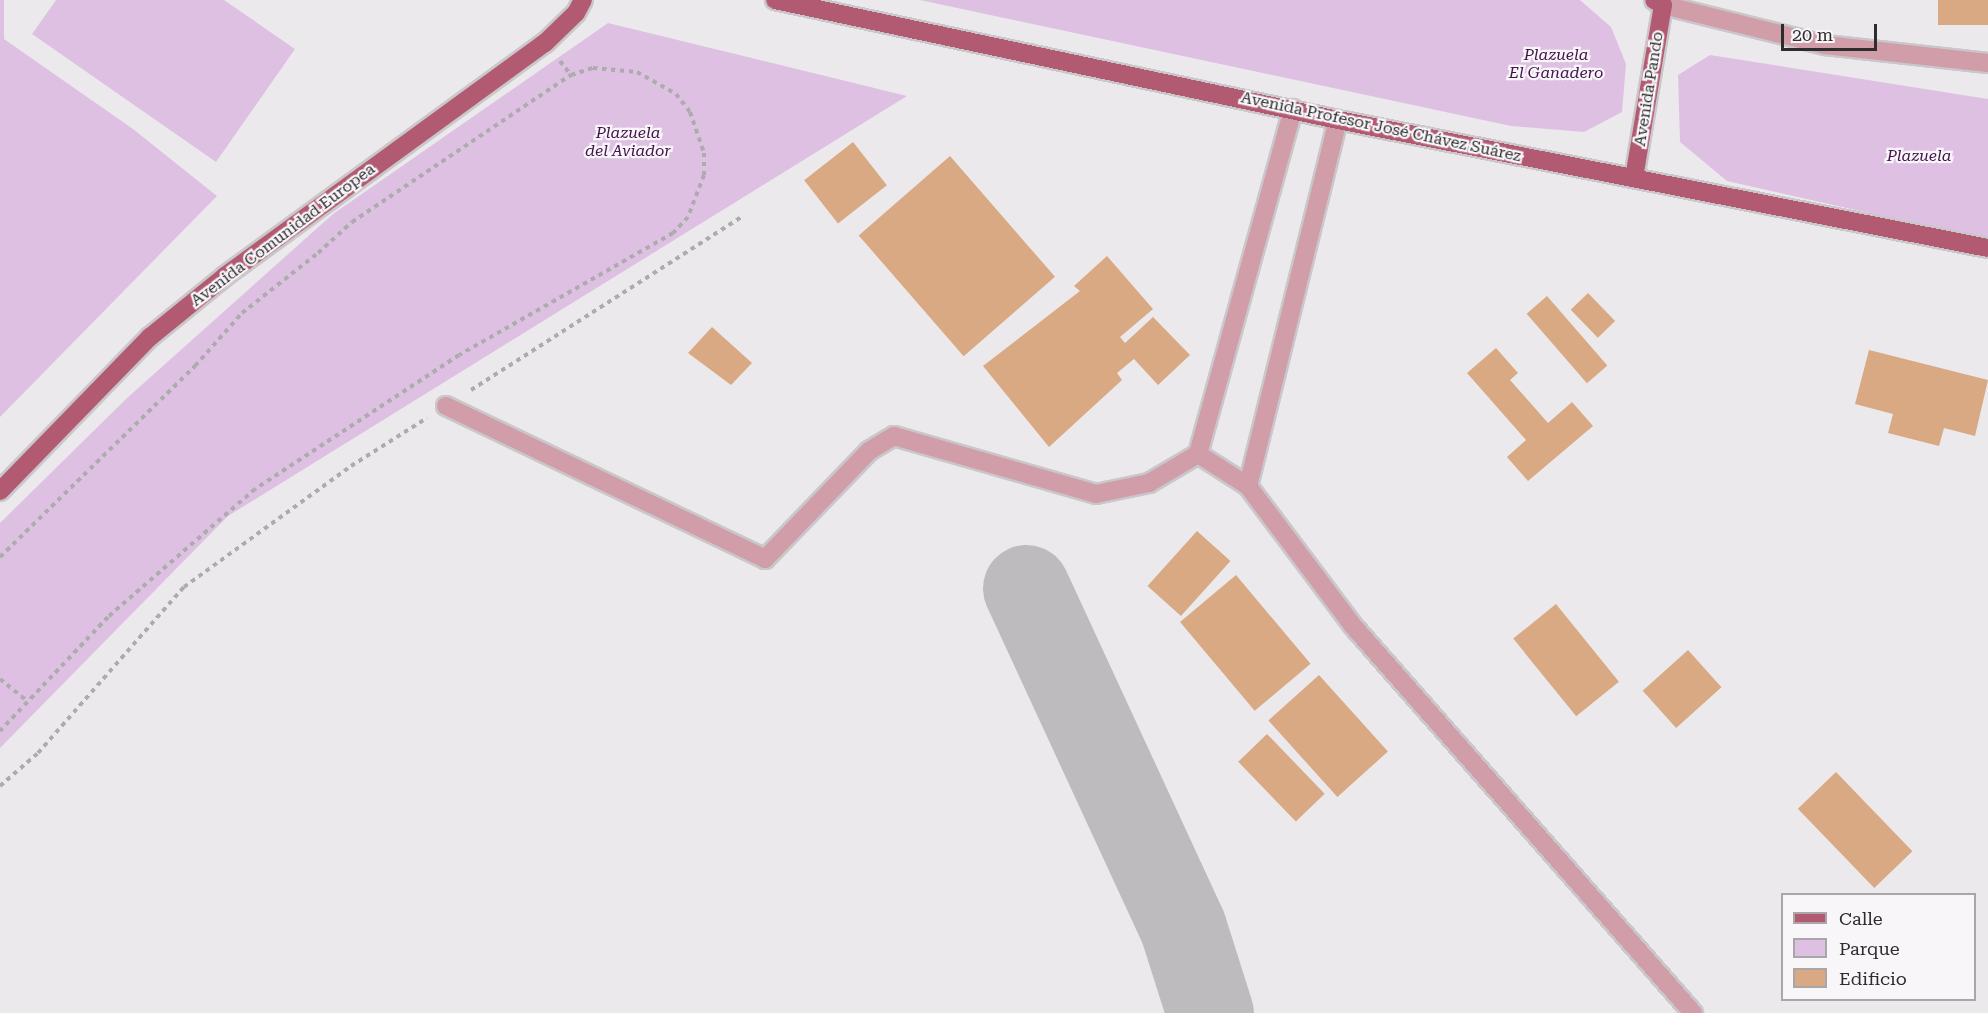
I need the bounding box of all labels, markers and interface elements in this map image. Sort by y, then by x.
scale bar [1784,12,1880,50]
text: 20 m [1792,24,1833,45]
street label: Avenida Pando [1630,30,1668,148]
park label: Plazuela El Ganadero [1509,45,1603,83]
street label: Avenida Profesor José Chávez Suárez [1239,88,1523,166]
park label: Plazuela del Aviador [585,123,671,161]
park label: Plazuela [1887,146,1951,166]
street label: Avenida Comunidad Europea [187,160,379,310]
legend [1781,893,1976,1001]
text: Calle [1839,908,1883,929]
text: Parque [1839,938,1900,959]
text: Edificio [1839,968,1907,989]

